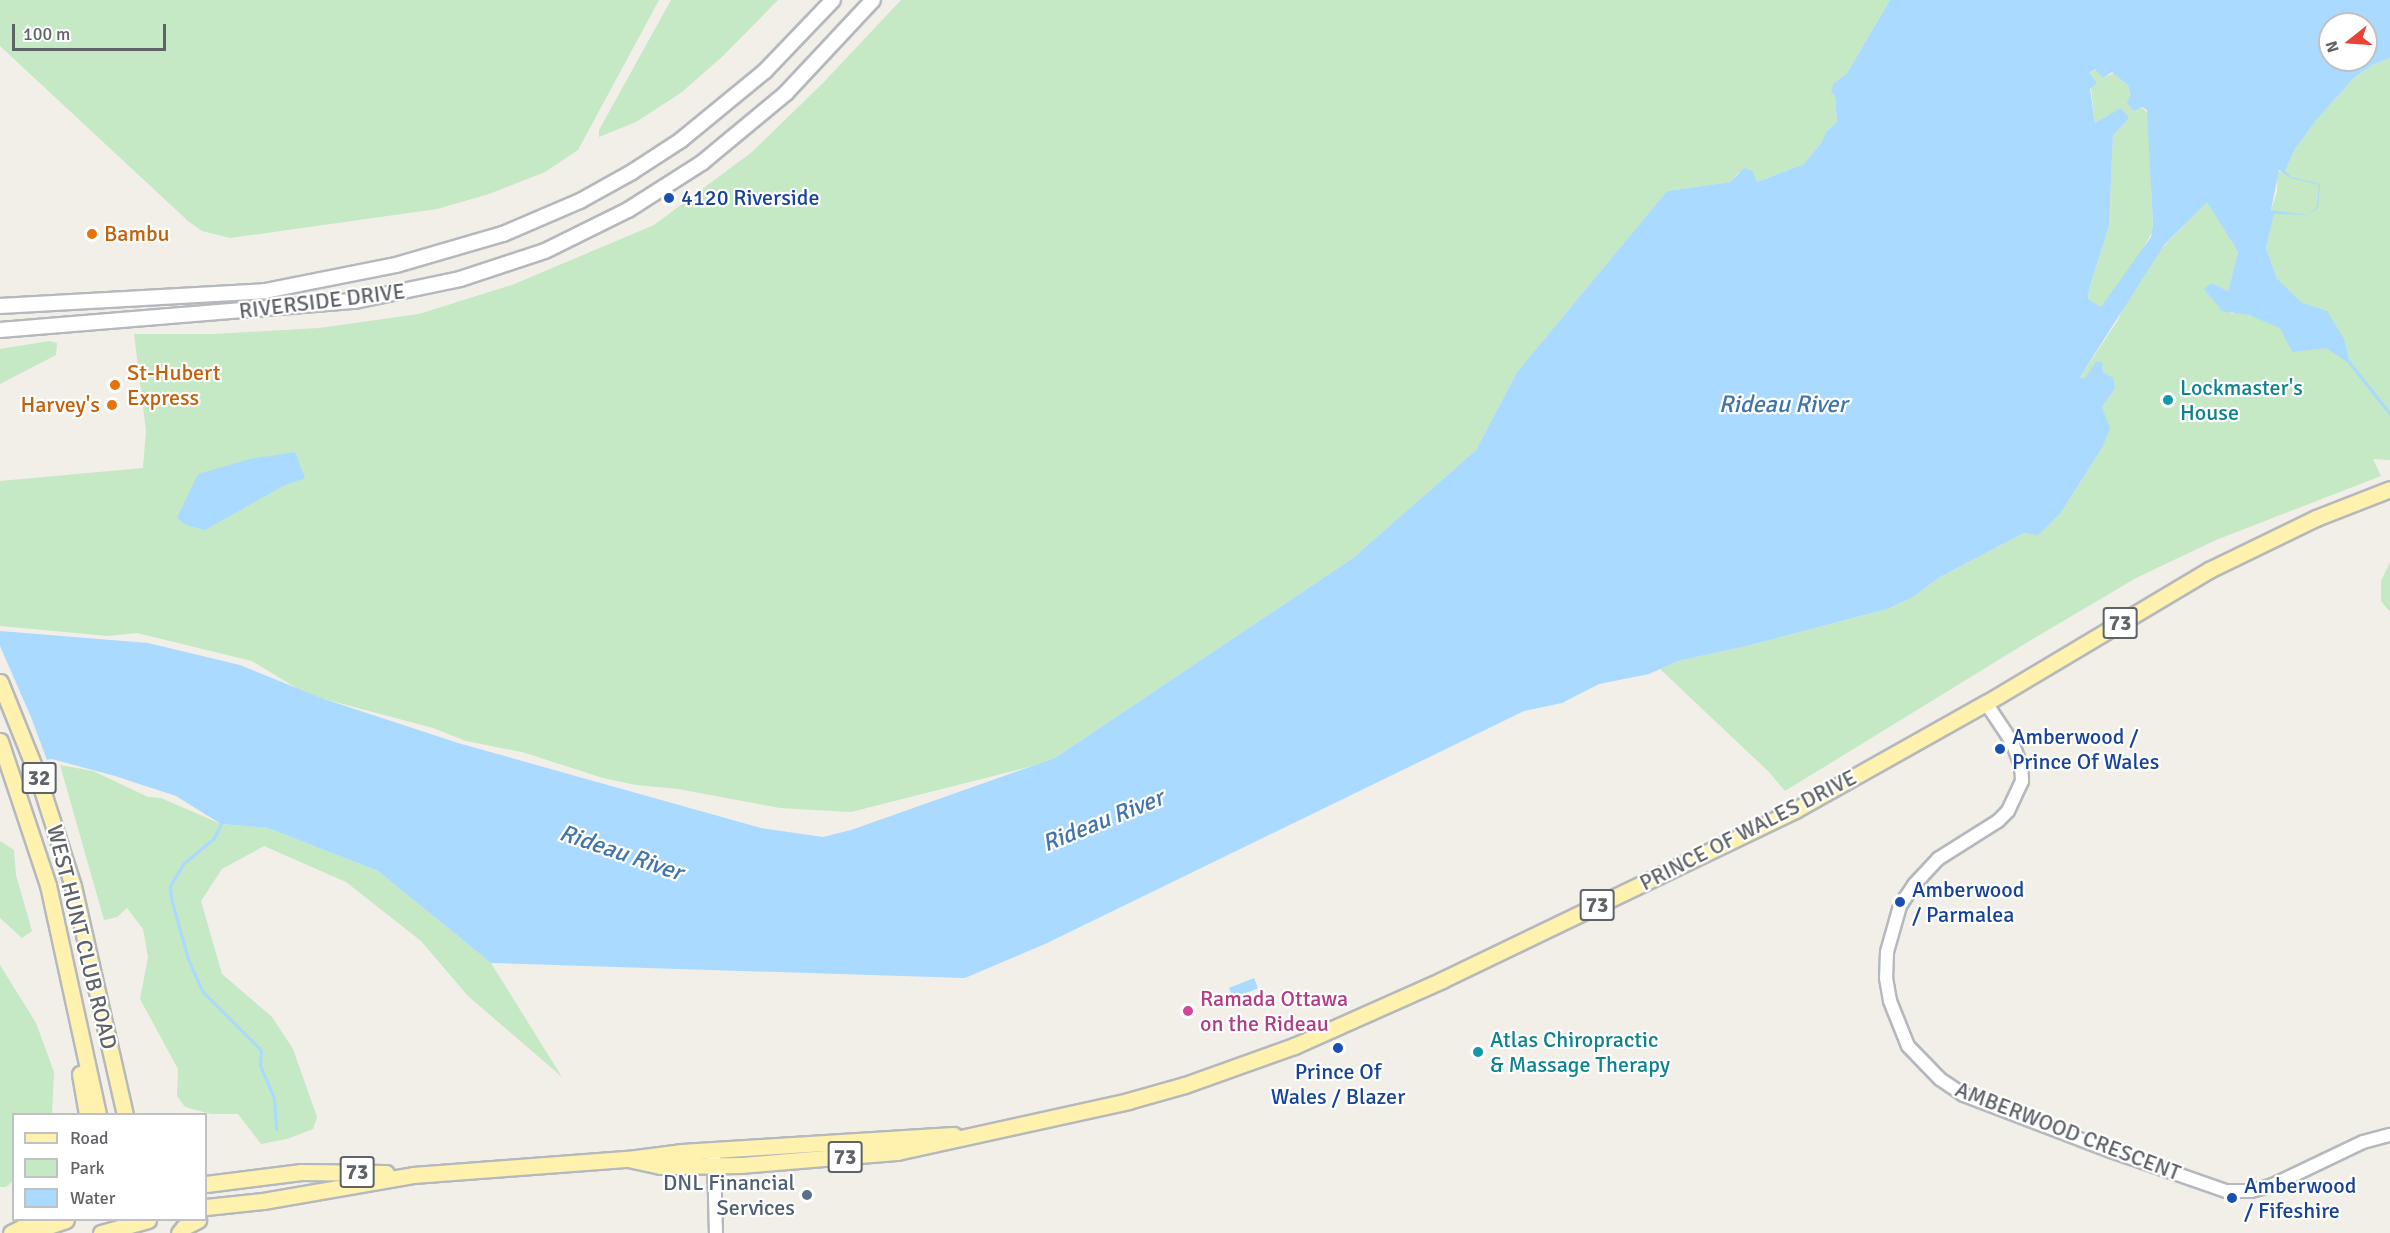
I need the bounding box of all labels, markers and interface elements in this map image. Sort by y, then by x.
scale bar [15,12,170,50]
north arrow [2318,12,2378,72]
text: 100 m [23,23,70,45]
text: N [2322,38,2344,55]
place label: 4120 Riverside [681,185,819,211]
marker: 4120 Riverside [662,191,676,205]
place label: Bambu [104,221,170,247]
marker: Bambu [85,227,99,241]
street label: RIVERSIDE DRIVE [237,278,407,324]
place label: St-Hubert Express [127,359,220,410]
place label: Lockmaster's House [2180,374,2303,426]
marker: St-Hubert Express [108,378,122,392]
water label: Rideau River [1719,391,1847,419]
place label: Harvey's [20,392,100,418]
marker: Lockmaster's House [2161,393,2175,407]
marker: Harvey's [105,398,119,412]
road number: 73 [2102,605,2138,641]
place label: Amberwood / Prince Of Wales [2012,723,2159,774]
marker: Amberwood / Prince Of Wales [1993,742,2007,756]
road number: 32 [21,760,57,796]
street label: PRINCE OF WALES DRIVE [1635,764,1861,896]
water label: Rideau River [1038,784,1168,858]
water label: Rideau River [556,818,686,888]
street label: WEST HUNT CLUB ROAD [41,822,123,1052]
place label: Amberwood / Parmalea [1912,876,2024,927]
road number: 73 [1579,887,1615,923]
marker: Amberwood / Parmalea [1893,895,1907,909]
place label: Ramada Ottawa on the Rideau [1200,985,1348,1036]
marker: Ramada Ottawa on the Rideau [1181,1004,1195,1018]
place label: Atlas Chiropractic & Massage Therapy [1490,1026,1670,1078]
marker: Prince Of Wales / Blazer [1331,1041,1345,1055]
marker: Atlas Chiropractic & Massage Therapy [1471,1045,1485,1059]
place label: Prince Of Wales / Blazer [1271,1058,1405,1110]
street label: AMBERWOOD CRESCENT [1952,1076,2184,1186]
legend [12,1113,207,1221]
text: Road [70,1127,109,1149]
road number: 73 [827,1139,863,1175]
road number: 73 [339,1154,375,1190]
text: Park [70,1157,105,1179]
place label: DNL Financial Services [663,1169,795,1220]
place label: Amberwood / Fifeshire [2244,1172,2356,1224]
text: Water [70,1187,115,1209]
marker: DNL Financial Services [800,1188,814,1202]
marker: Amberwood / Fifeshire [2225,1191,2239,1205]

